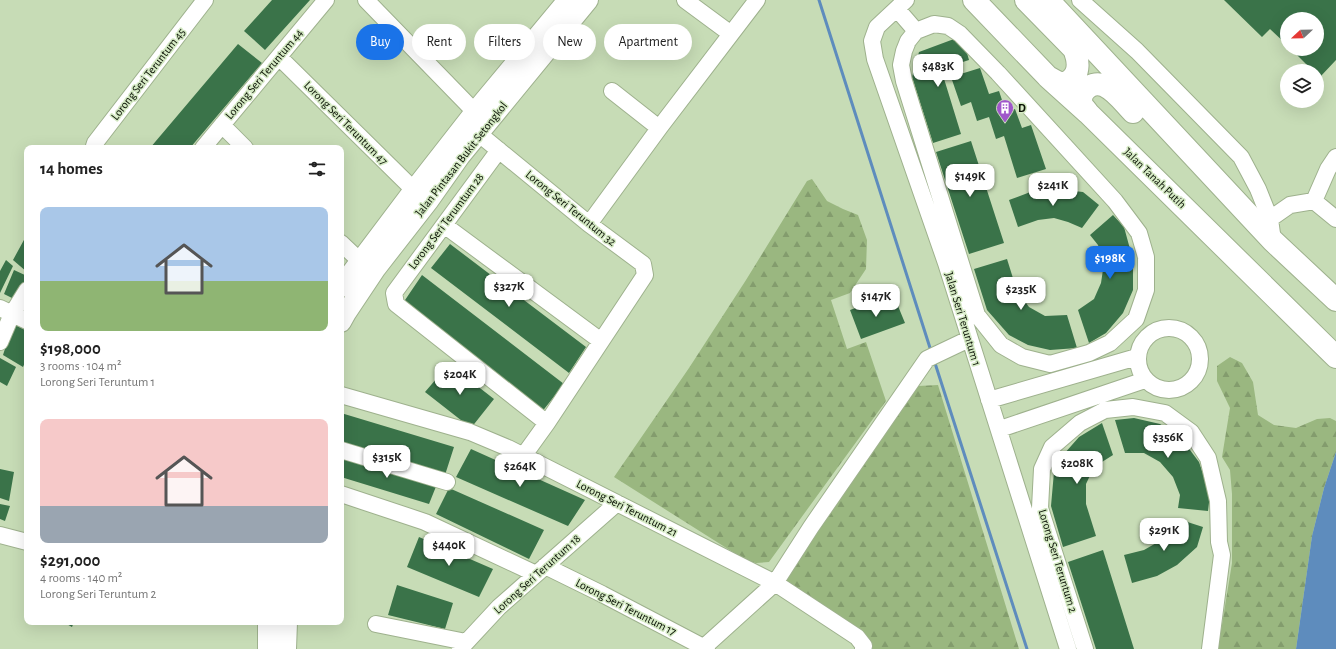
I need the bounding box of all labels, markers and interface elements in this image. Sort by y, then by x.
north arrow [1280,12,1324,56]
map controls [1280,12,1324,108]
chip: Buy [356,24,404,60]
chip: Rent [412,24,466,60]
chip: Filters [474,24,535,60]
chip: New [543,24,596,60]
chip: Apartment [604,24,692,60]
street label: Lorong Seri Teruntum 45 [109,26,187,122]
street label: Lorong Seri Teruntum 44 [223,26,305,121]
pin: $483K [910,54,966,88]
text: $483K [922,60,954,73]
button: layers [1280,64,1324,108]
street label: Lorong Seri Teruntum 47 [302,79,390,167]
building icon: D [995,98,1015,123]
street label: Jalan Pintasan Bukit Setongkol [413,99,509,219]
place label: D [1018,102,1026,114]
street label: Jalan Tanah Putih [1122,145,1188,211]
icon: filters [306,158,328,180]
text: 14 homes [40,160,103,177]
pin: $149K [942,164,998,198]
street label: Lorong Seri Teruntum 32 [524,168,619,248]
text: $149K [955,170,985,183]
street label: Lorong Seri Terumtum 28 [406,171,486,271]
pin: $241K [1025,173,1081,207]
text: $241K [1038,179,1068,192]
icon: home [148,233,220,305]
pin: $198K [1082,246,1138,280]
text: $198K [1095,252,1125,265]
street label: Jalan Seri Teruntum 1 [943,271,983,367]
pin: $327K [481,274,537,308]
pin: $235K [993,277,1049,311]
text: $327K [494,280,524,293]
text: $235K [1006,283,1036,296]
pin: $147K [848,284,904,318]
text: $147K [861,290,891,303]
text: $198,000 [40,340,101,357]
text: 3 rooms · 104 m² [40,360,121,373]
pin: $204K [432,362,488,396]
text: $204K [444,368,476,381]
text: Lorong Seri Teruntum 1 [40,376,155,389]
pin: $356K [1140,425,1196,459]
text: $356K [1153,431,1183,444]
icon: home [148,445,220,517]
pin: $315K [359,445,415,479]
text: $315K [372,451,402,464]
pin: $208K [1049,451,1105,485]
pin: $264K [492,454,548,488]
text: $208K [1061,457,1093,470]
text: $264K [504,460,536,473]
street label: Lorong Seri Teruntum 21 [575,477,679,539]
street label: Lorong Seri Teruntum 2 [1037,508,1080,615]
pin: $291K [1136,518,1192,552]
text: $291K [1149,524,1179,537]
street label: Lorong Seri Teruntum 18 [491,532,583,616]
pin: $440K [421,533,477,567]
text: $440K [432,539,466,552]
text: $291,000 [40,552,100,569]
text: 4 rooms · 140 m² [40,572,122,585]
street label: Lorong Seri Teruntum 17 [574,576,678,638]
text: Lorong Seri Teruntum 2 [40,588,156,601]

